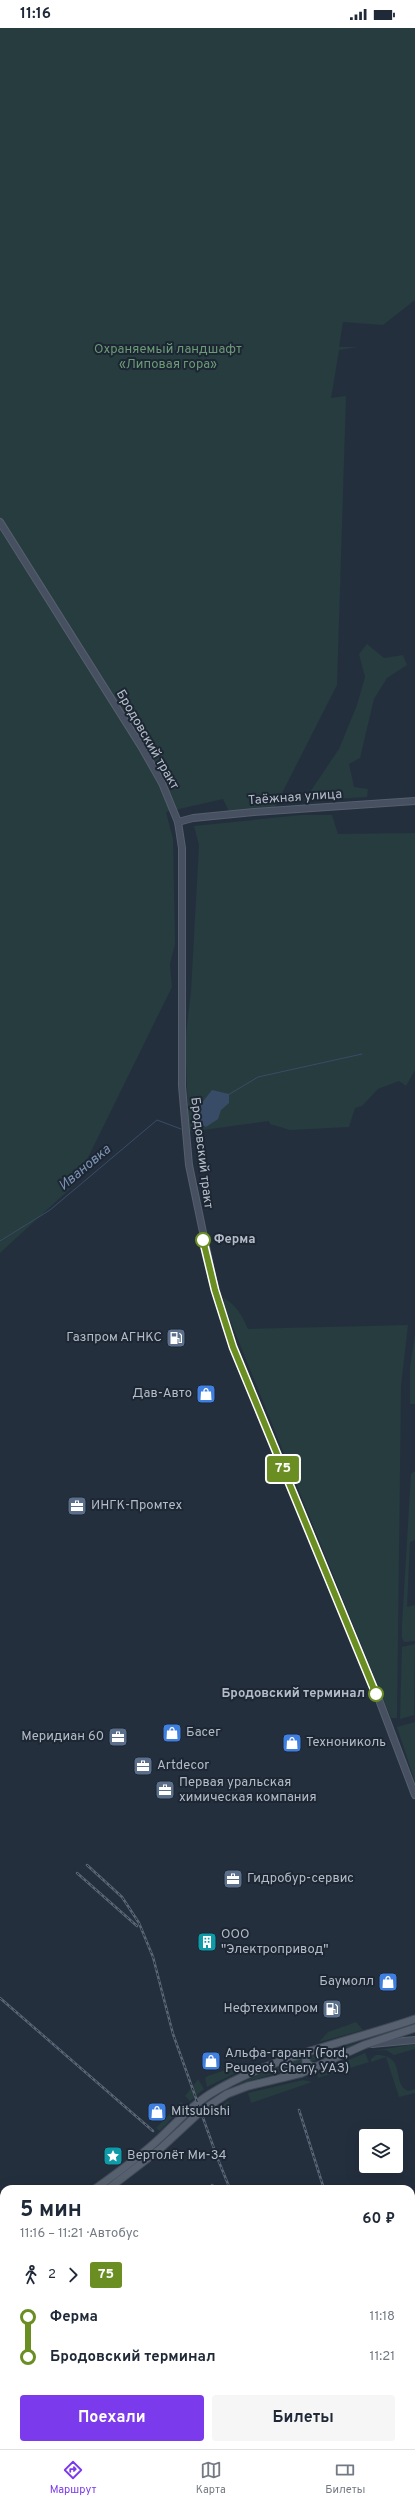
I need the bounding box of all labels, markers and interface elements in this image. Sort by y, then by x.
text: 11:16 [20,5,51,24]
park label: Охраняемый ландшафт «Липовая гора» [94,342,242,373]
street label: Бродовский тракт [112,687,182,793]
street label: Таёжная улица [247,787,343,809]
street label: Бродовский тракт [186,1096,216,1210]
water label: Ивановка [56,1141,115,1195]
marker: Ферма [195,1232,211,1248]
place label: Ферма [214,1232,256,1248]
fuel station icon: Газпром АГНКС [165,1327,187,1349]
place label: Газпром АГНКС [66,1330,162,1346]
shop icon: Дав-Авто [195,1383,217,1405]
place label: Дав-Авто [132,1386,192,1402]
line badge: 75 [265,1456,301,1482]
text: 75 [275,1460,291,1477]
office icon: ИНГК-Промтех [66,1495,88,1517]
place label: ИНГК-Промтех [91,1498,182,1514]
place label: Бродовский терминал [221,1686,365,1702]
marker: Бродовский терминал [368,1686,384,1702]
shop icon: Басег [161,1722,183,1744]
place label: Басег [186,1725,221,1741]
office icon: Меридиан 60 [107,1726,129,1748]
place label: Меридиан 60 [21,1729,104,1745]
shop icon: Технониколь [281,1732,303,1754]
place label: Технониколь [306,1735,386,1751]
office icon: Artdecor [132,1755,154,1777]
place label: Artdecor [157,1758,209,1774]
place label: Первая уральская химическая компания [179,1775,316,1806]
office icon: Первая уральская химическая компания [154,1779,176,1801]
office icon: Гидробур-сервис [222,1868,244,1890]
place label: Гидробур-сервис [247,1871,354,1887]
place label: ООО "Электропривод" [221,1927,329,1958]
building icon: ООО "Электропривод" [196,1931,218,1953]
shop icon: Баумолл [377,1971,399,1993]
place label: Баумолл [319,1974,374,1990]
fuel station icon: Нефтехимпром [321,1998,343,2020]
place label: Нефтехимпром [224,2001,318,2017]
place label: Альфа-гарант (Ford, Peugeot, Chery, УАЗ) [225,2046,349,2077]
shop icon: Альфа-гарант (Ford, Peugeot, Chery, УАЗ) [200,2050,222,2072]
shop icon: Mitsubishi [146,2101,168,2123]
place label: Mitsubishi [171,2104,230,2120]
map controls [359,2129,403,2173]
button: layers [359,2129,403,2173]
place icon: Вертолёт Ми-34 [102,2145,124,2167]
place label: Вертолёт Ми-34 [127,2148,227,2164]
text: 5 мин [20,2197,82,2224]
text: 60 ₽ [362,2210,395,2229]
text: 11:16 – 11:21 · Автобус [20,2226,139,2242]
icon: walk [20,2264,42,2286]
icon: forward [62,2264,84,2286]
text: 75 [98,2266,114,2283]
text: 2 [48,2267,56,2283]
text: Ферма [50,2308,98,2327]
text: 11:18 [370,2309,395,2325]
text: Бродовский терминал [50,2348,216,2367]
text: 11:21 [370,2349,395,2365]
button: Поехали [20,2395,204,2441]
button: Билеты [212,2395,395,2441]
tab: Маршрут [50,2459,96,2497]
tab: Карта [196,2459,226,2497]
tab: Билеты [325,2459,365,2497]

